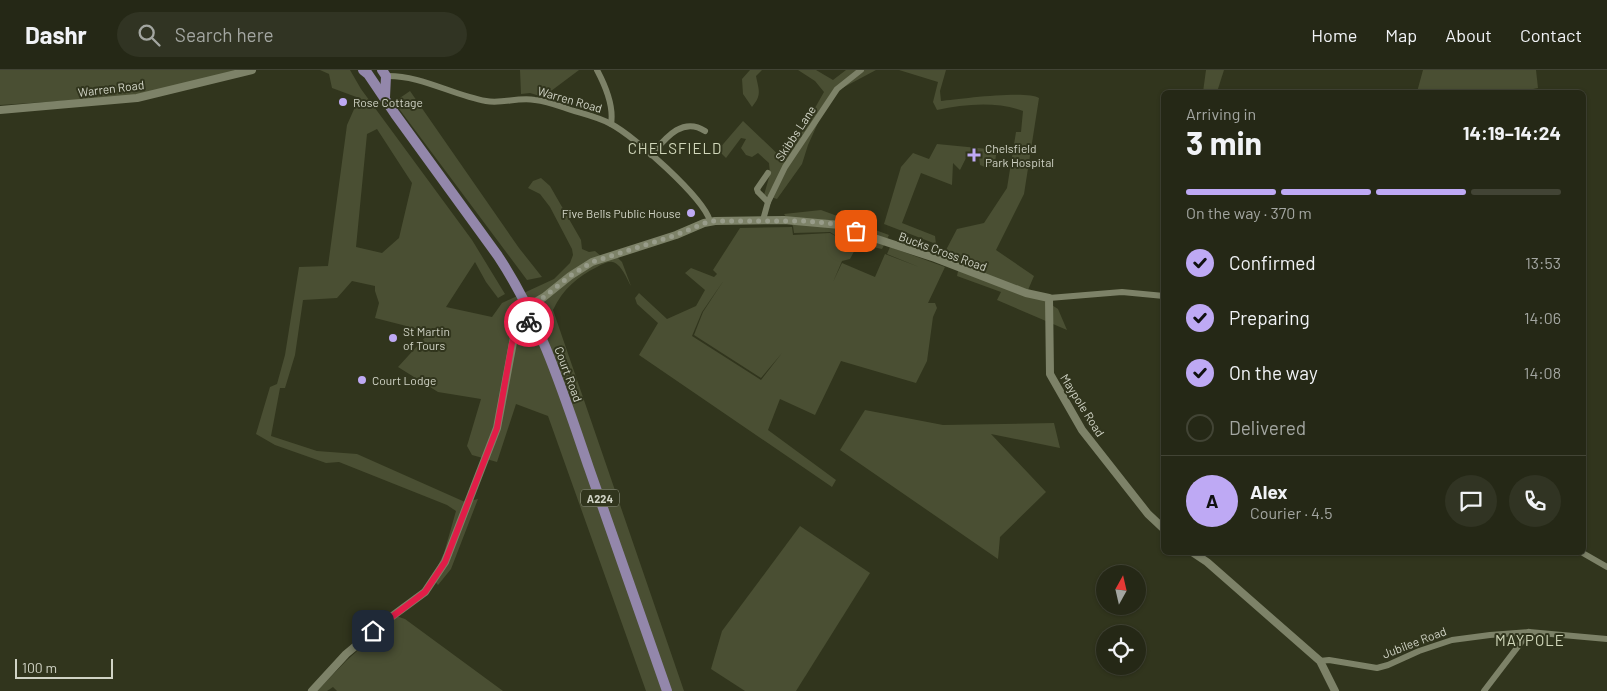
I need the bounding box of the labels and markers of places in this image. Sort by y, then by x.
place label: Rose Cottage [353,95,423,109]
marker: Rose Cottage [337,96,349,108]
place label: Chelsfield Park Hospital [985,141,1054,169]
marker: Chelsfield Park Hospital [967,148,981,162]
place label: Five Bells Public House [562,206,681,220]
marker: Five Bells Public House [685,207,697,219]
pin [835,210,877,252]
place label: St Martin of Tours [403,324,450,352]
marker: St Martin of Tours [387,332,399,344]
place label: Court Lodge [372,373,436,387]
marker: Court Lodge [356,374,368,386]
pin [352,610,394,652]

